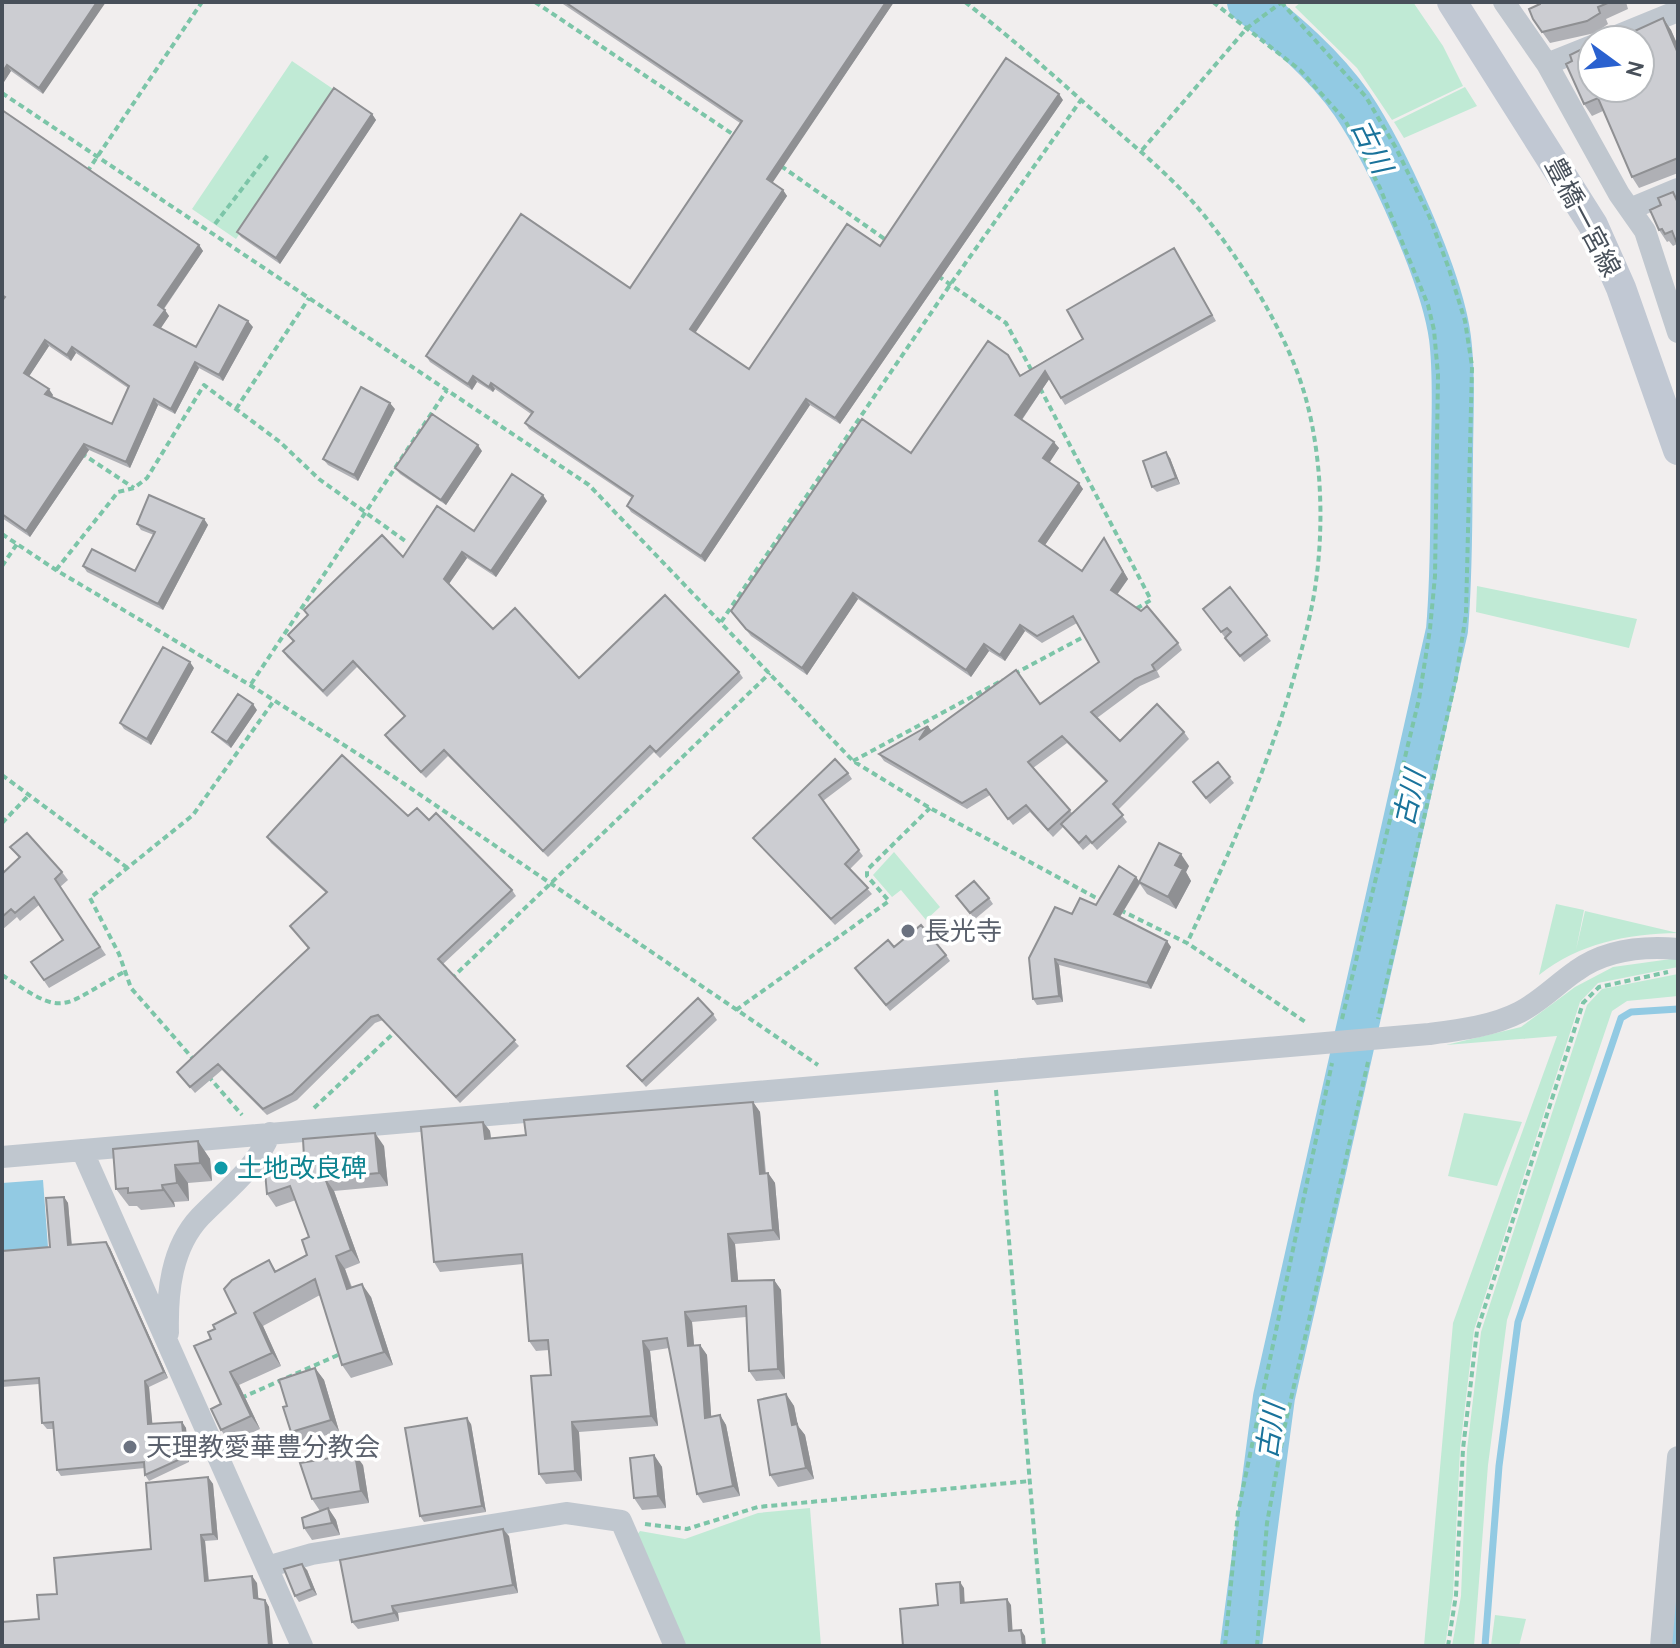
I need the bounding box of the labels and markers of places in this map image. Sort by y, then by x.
place label: 長光寺 [924,915,1002,947]
marker: 長光寺 [899,922,917,940]
place label: 土地改良碑 [237,1152,367,1184]
marker: 土地改良碑 [212,1159,230,1177]
place label: 天理教愛華豊分教会 [146,1431,380,1463]
marker: 天理教愛華豊分教会 [121,1438,139,1456]

